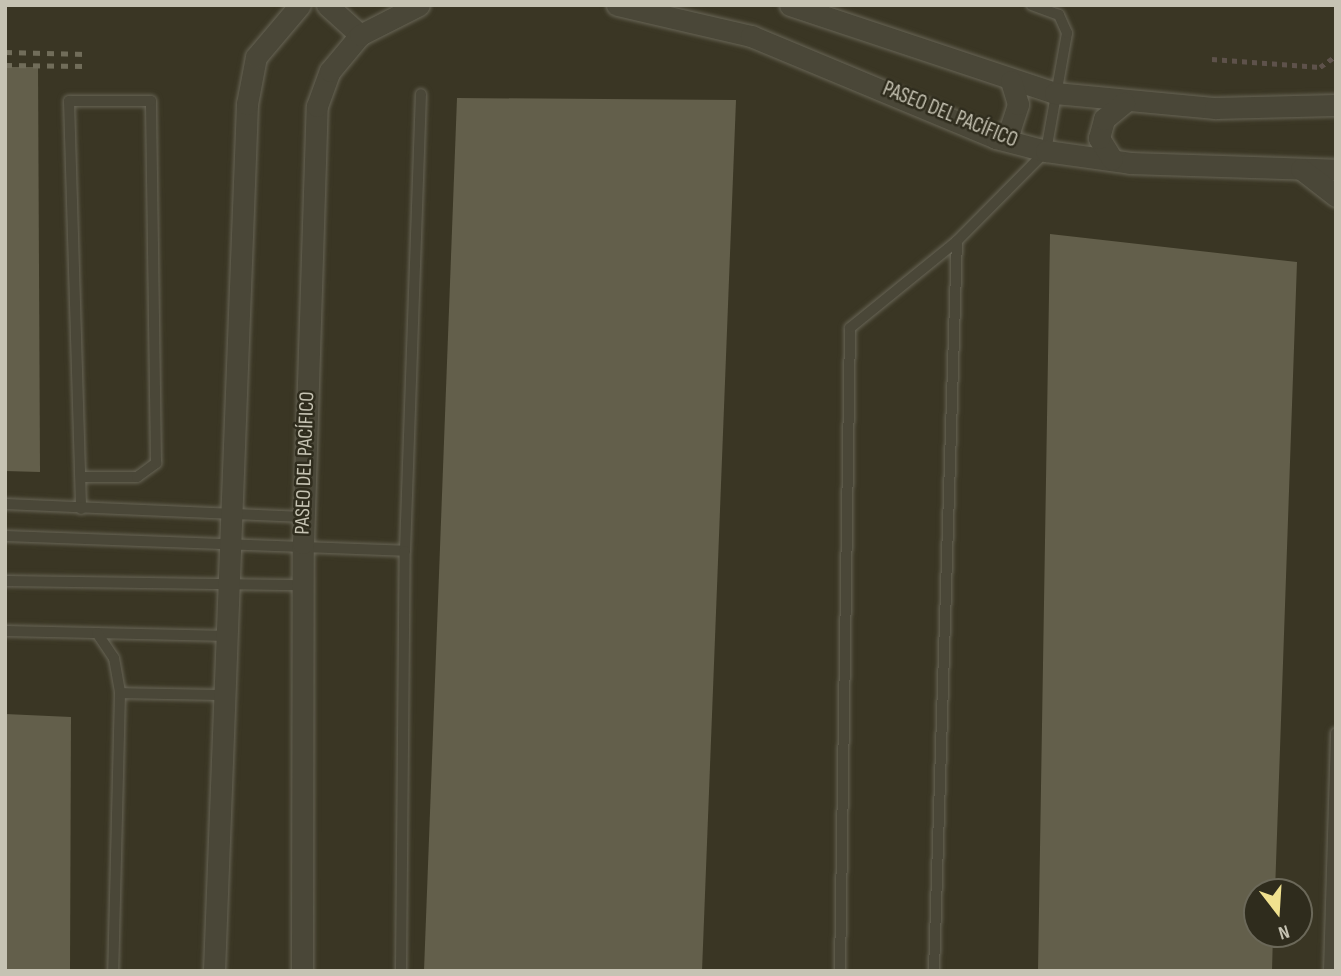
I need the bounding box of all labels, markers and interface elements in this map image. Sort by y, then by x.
street label: PASEO DEL PACÍFICO [879,77,1021,153]
street label: PASEO DEL PACÍFICO [290,391,320,535]
north arrow [1243,878,1313,948]
text: N [1275,919,1292,944]

